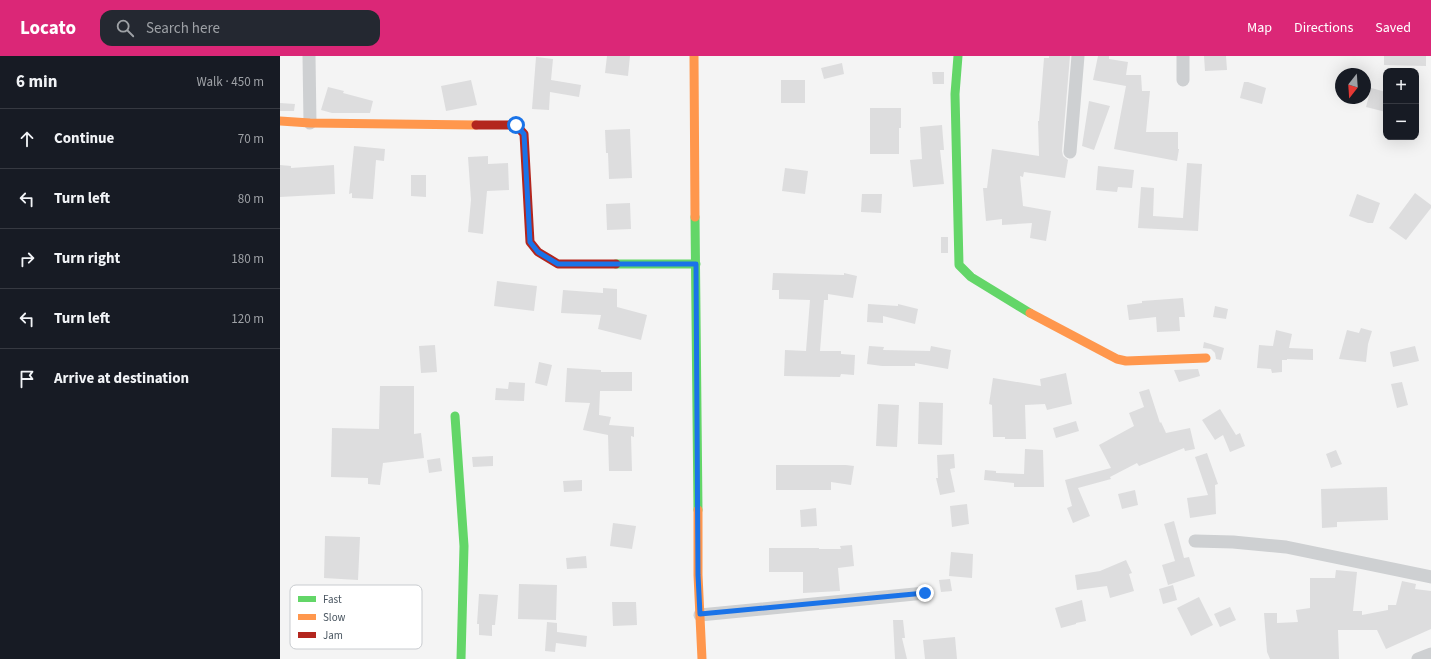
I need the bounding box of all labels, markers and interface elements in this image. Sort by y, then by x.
search box [100,10,380,46]
text: Locato [20,15,76,42]
icon: search [114,17,136,39]
text: Search here [146,18,220,39]
text: Map [1247,18,1272,38]
text: Directions [1294,18,1353,38]
text: Saved [1375,18,1411,38]
north arrow [1335,68,1371,104]
map controls [1383,68,1419,140]
button: + [1383,68,1419,104]
text: 6 min [16,70,57,94]
text: Walk · 450 m [196,73,264,91]
button: − [1383,104,1419,140]
route start [507,116,525,134]
icon: ahead [16,128,38,150]
text: Continue [54,128,114,149]
text: 70 m [238,130,264,148]
icon: left [16,188,38,210]
text: Turn left [54,188,110,209]
text: 80 m [238,190,264,208]
icon: right [16,248,38,270]
text: Turn right [54,248,120,269]
text: 180 m [231,250,264,268]
icon: left [16,308,38,330]
text: Turn left [54,308,110,329]
text: 120 m [231,310,264,328]
icon: arrive [16,368,38,390]
text: Arrive at destination [54,368,189,389]
route end [916,584,934,602]
legend [290,585,422,649]
text: Fast [323,592,342,607]
text: Slow [323,610,346,625]
text: Jam [323,628,343,643]

